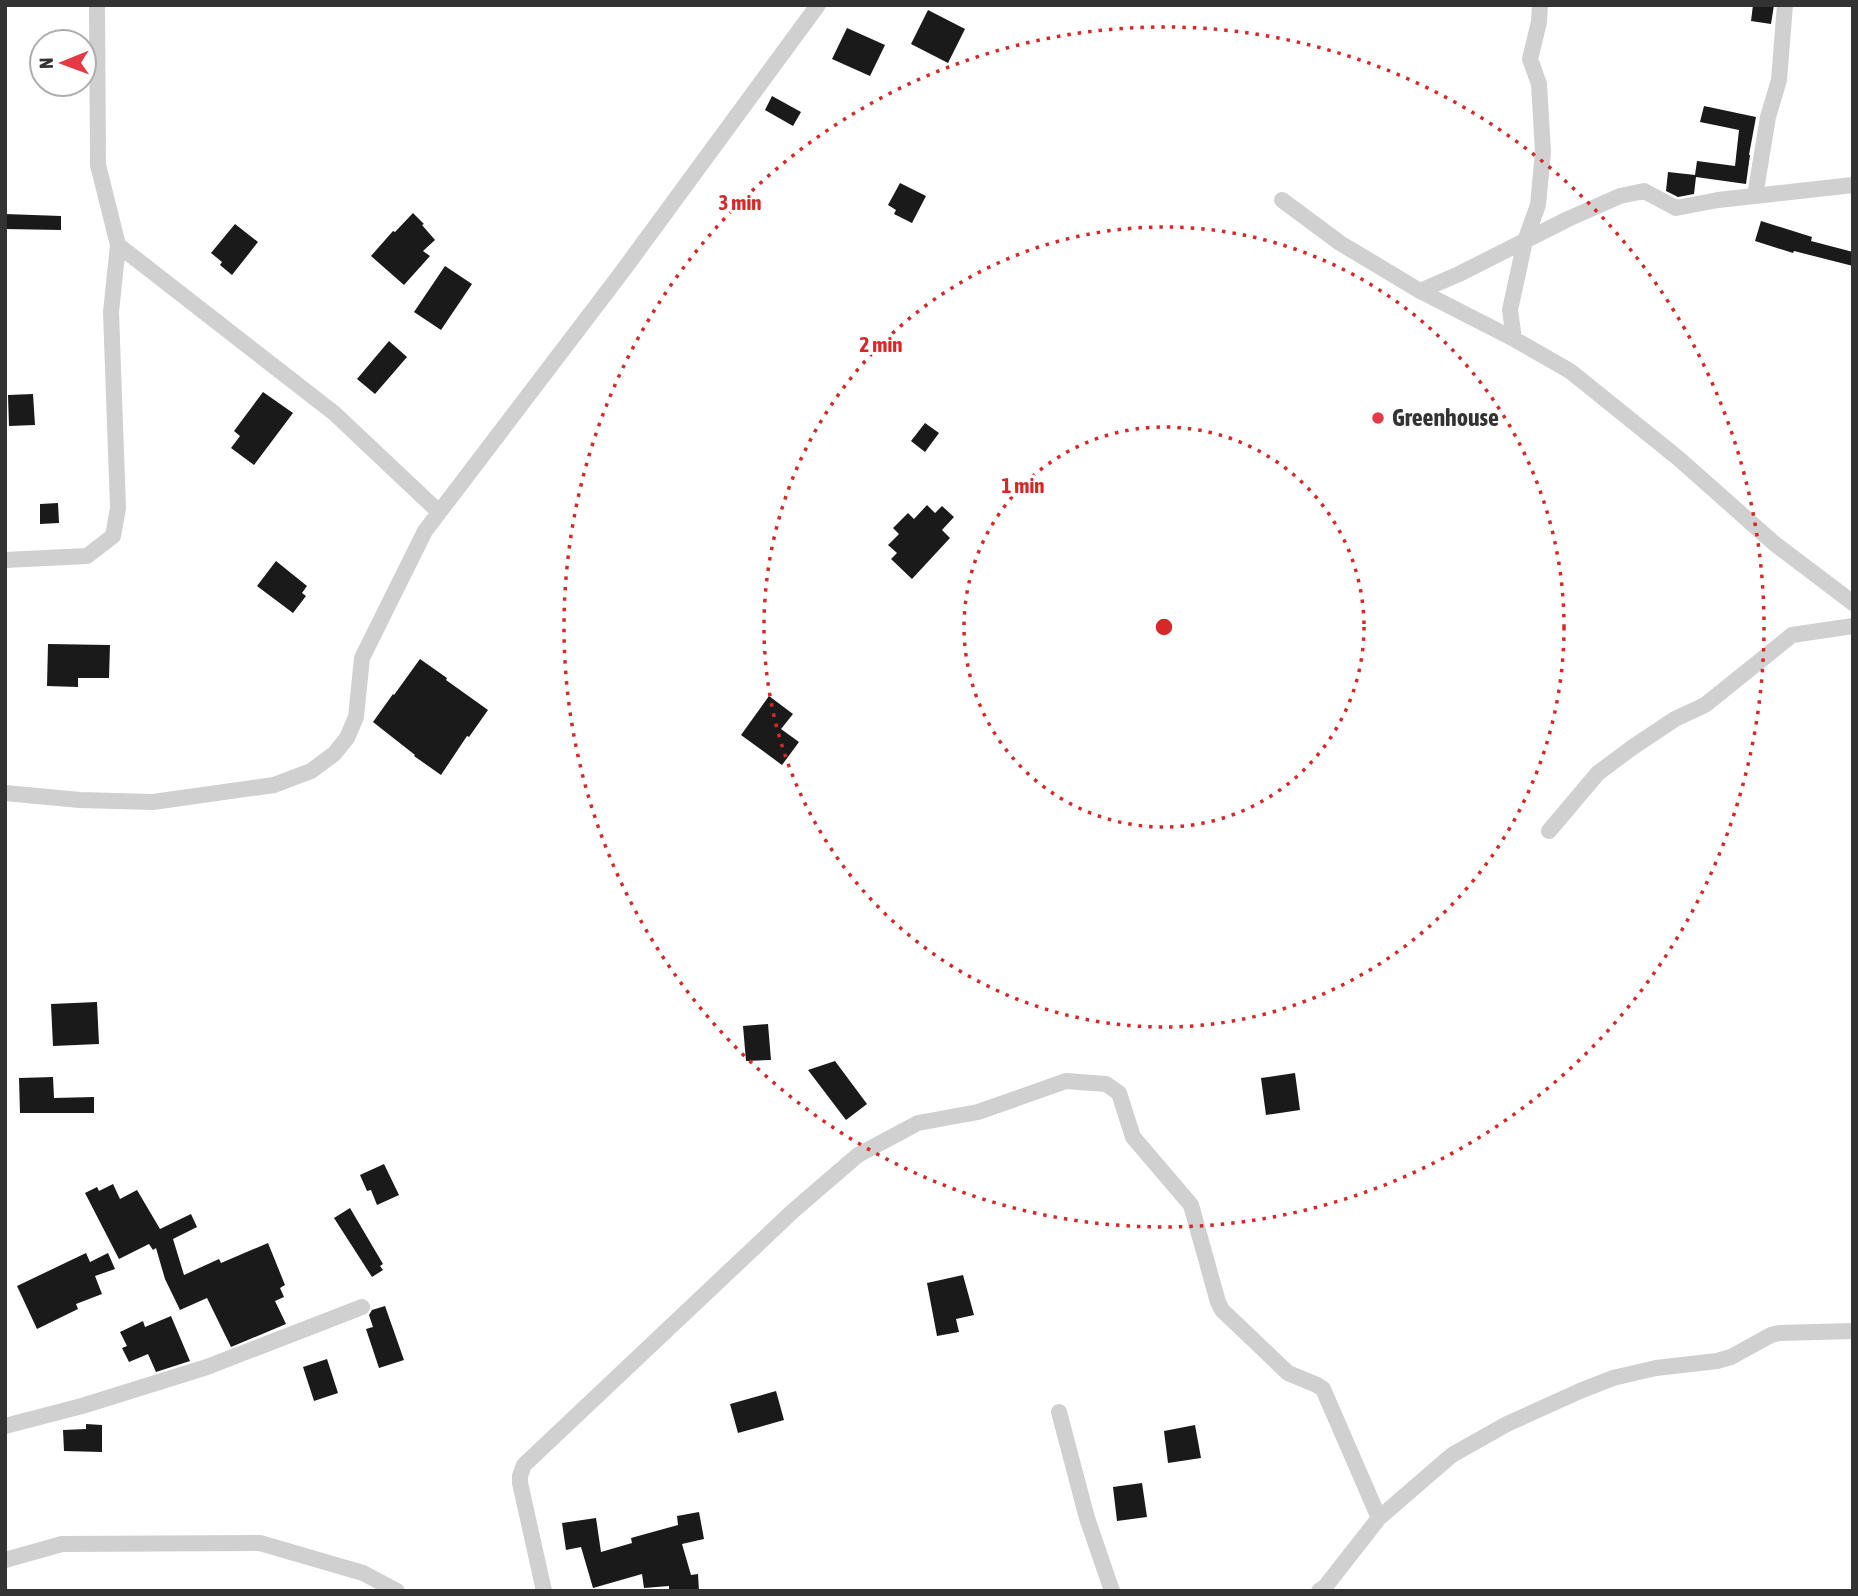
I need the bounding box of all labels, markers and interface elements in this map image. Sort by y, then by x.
north arrow [28,28,98,98]
text: N [35,57,57,69]
text: 3 min [719,190,761,214]
text: 2 min [860,332,902,356]
place label: Greenhouse [1392,404,1499,431]
marker: Greenhouse [1370,410,1386,426]
text: 1 min [1002,473,1044,497]
centre of rings [1152,615,1176,639]

